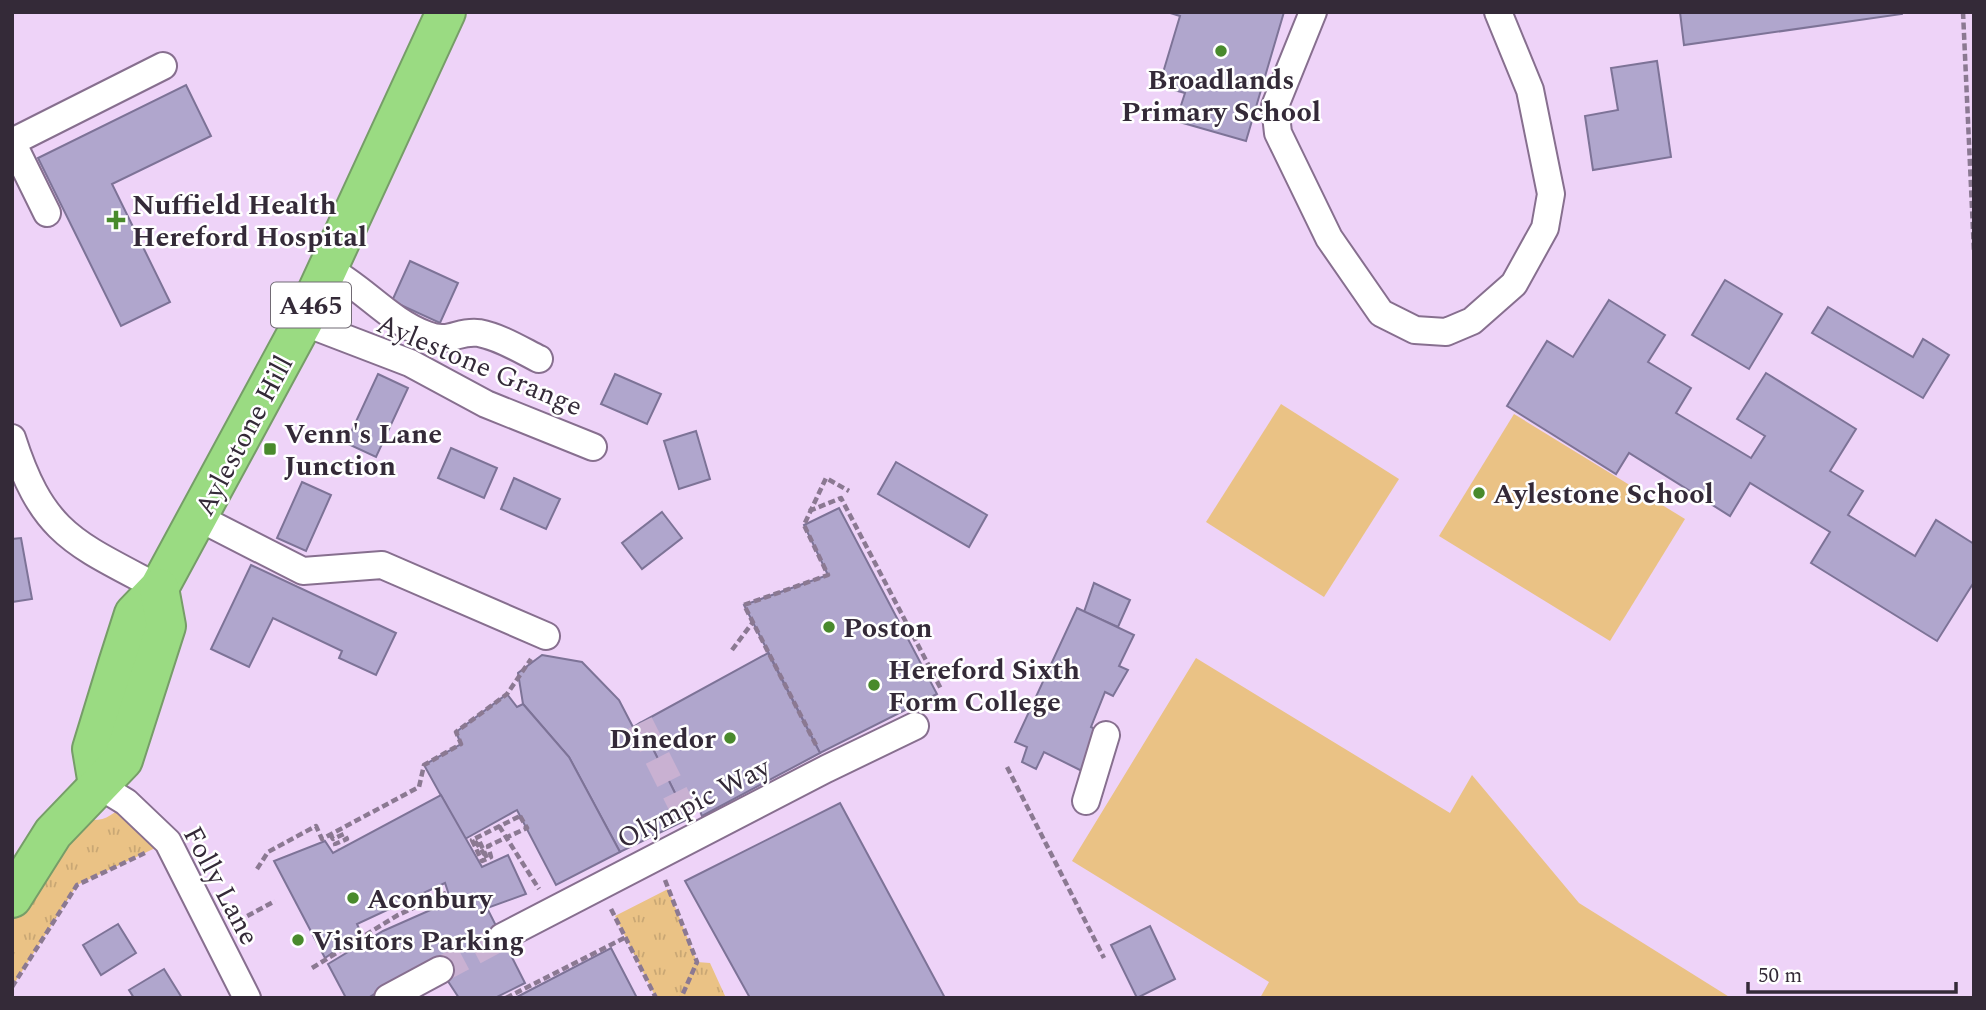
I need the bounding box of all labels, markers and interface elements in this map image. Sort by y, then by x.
marker: Broadlands Primary School [1213,43,1229,59]
place label: Broadlands Primary School [1121,59,1321,134]
place label: Nuffield Health Hereford Hospital [132,184,367,259]
marker: Nuffield Health Hereford Hospital [106,210,126,230]
road number: A465 [271,282,351,328]
street label: Aylestone Grange [370,303,589,428]
street label: Aylestone Hill [184,348,305,524]
place label: Venn's Lane Junction [284,413,442,488]
marker: Venn's Lane Junction [262,441,278,457]
place label: Aylestone School [1493,473,1714,516]
marker: Aylestone School [1471,485,1487,501]
place label: Poston [843,607,932,650]
marker: Poston [821,619,837,635]
place label: Hereford Sixth Form College [888,649,1080,724]
marker: Hereford Sixth Form College [866,677,882,693]
place label: Dinedor [609,718,716,761]
marker: Dinedor [722,730,738,746]
street label: Olympic Way [609,745,779,860]
street label: Folly Lane [171,818,270,953]
place label: Aconbury [367,878,494,921]
marker: Aconbury [345,890,361,906]
place label: Visitors Parking [312,920,524,963]
marker: Visitors Parking [290,932,306,948]
scale bar [1748,950,1956,994]
text: 50 m [1758,960,1802,992]

